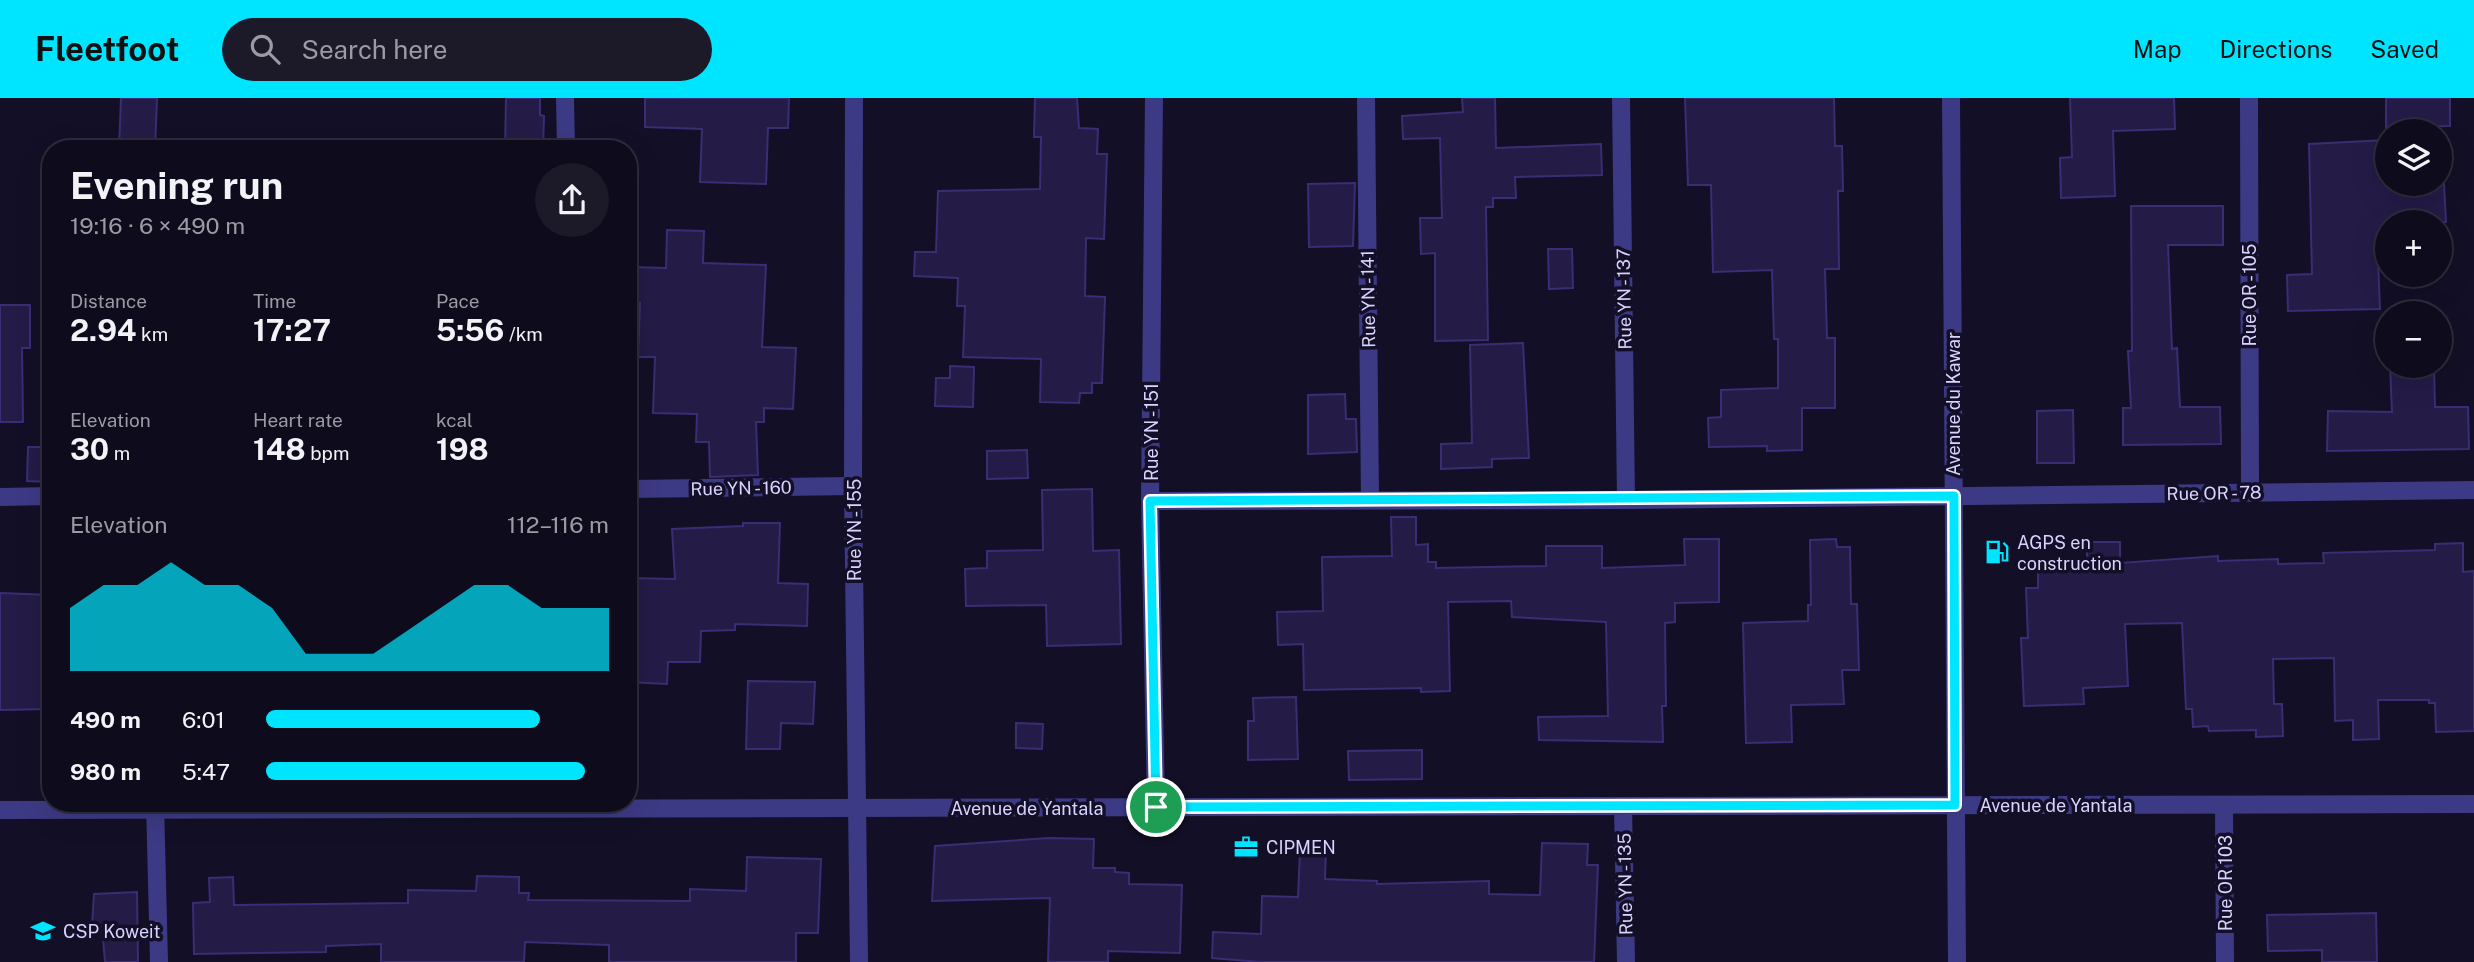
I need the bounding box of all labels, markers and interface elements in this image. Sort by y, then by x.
search box [222,18,712,81]
text: Fleetfoot [35,30,180,68]
icon: search [246,30,284,68]
text: Search here [302,34,448,65]
text: Map [2133,35,2182,63]
text: Directions [2220,35,2332,63]
text: Saved [2370,35,2439,63]
map controls [2375,119,2452,378]
button: layers [2375,119,2452,196]
text: Evening run [70,163,283,208]
button: share [535,163,609,237]
button: + [2375,210,2452,287]
text: 19:16 · 6 × 490 m [70,212,245,239]
street label: Rue OR - 105 [2239,244,2260,346]
street label: Rue YN - 137 [1613,248,1635,350]
street label: Rue YN - 141 [1357,250,1379,348]
text: Distance [70,290,147,312]
text: Time [253,290,296,312]
text: Pace [436,290,479,312]
button: − [2375,301,2452,378]
text: 2.94 [70,312,136,348]
text: 17:27 [253,312,331,348]
text: 5:56 [436,312,504,348]
text: km [136,323,168,345]
text: /km [504,323,543,345]
street label: Avenue du Kawar [1943,332,1964,476]
street label: Rue YN - 151 [1141,383,1162,481]
text: Elevation [70,409,151,431]
text: Heart rate [253,409,343,431]
text: kcal [436,409,473,431]
text: 30 [70,431,109,467]
text: 148 [253,431,306,467]
text: 198 [436,431,489,467]
text: m [109,442,130,464]
text: bpm [306,442,349,464]
street label: Rue YN - 160 [690,477,792,499]
street label: Rue YN - 155 [844,479,865,581]
street label: Rue OR - 78 [2166,482,2262,504]
text: Elevation [70,511,168,538]
text: 112–116 m [507,511,609,538]
place label: AGPS en construction [2017,532,2122,574]
fuel station icon: AGPS en construction [1983,538,2011,566]
text: 490 m [70,706,141,733]
text: 6:01 [182,706,225,733]
text: 980 m [70,758,141,785]
text: 5:47 [182,758,230,785]
pin [1126,777,1186,837]
icon: arrive [1137,788,1175,826]
street label: Avenue de Yantala [1980,795,2132,816]
street label: Avenue de Yantala [951,798,1103,819]
office icon: CIPMEN [1232,833,1260,861]
street label: Rue YN - 135 [1614,833,1636,935]
street label: Rue OR 103 [2215,835,2236,931]
place label: CIPMEN [1266,837,1336,858]
school or university icon: CSP Koweit [29,917,57,945]
place label: CSP Koweit [63,921,161,942]

